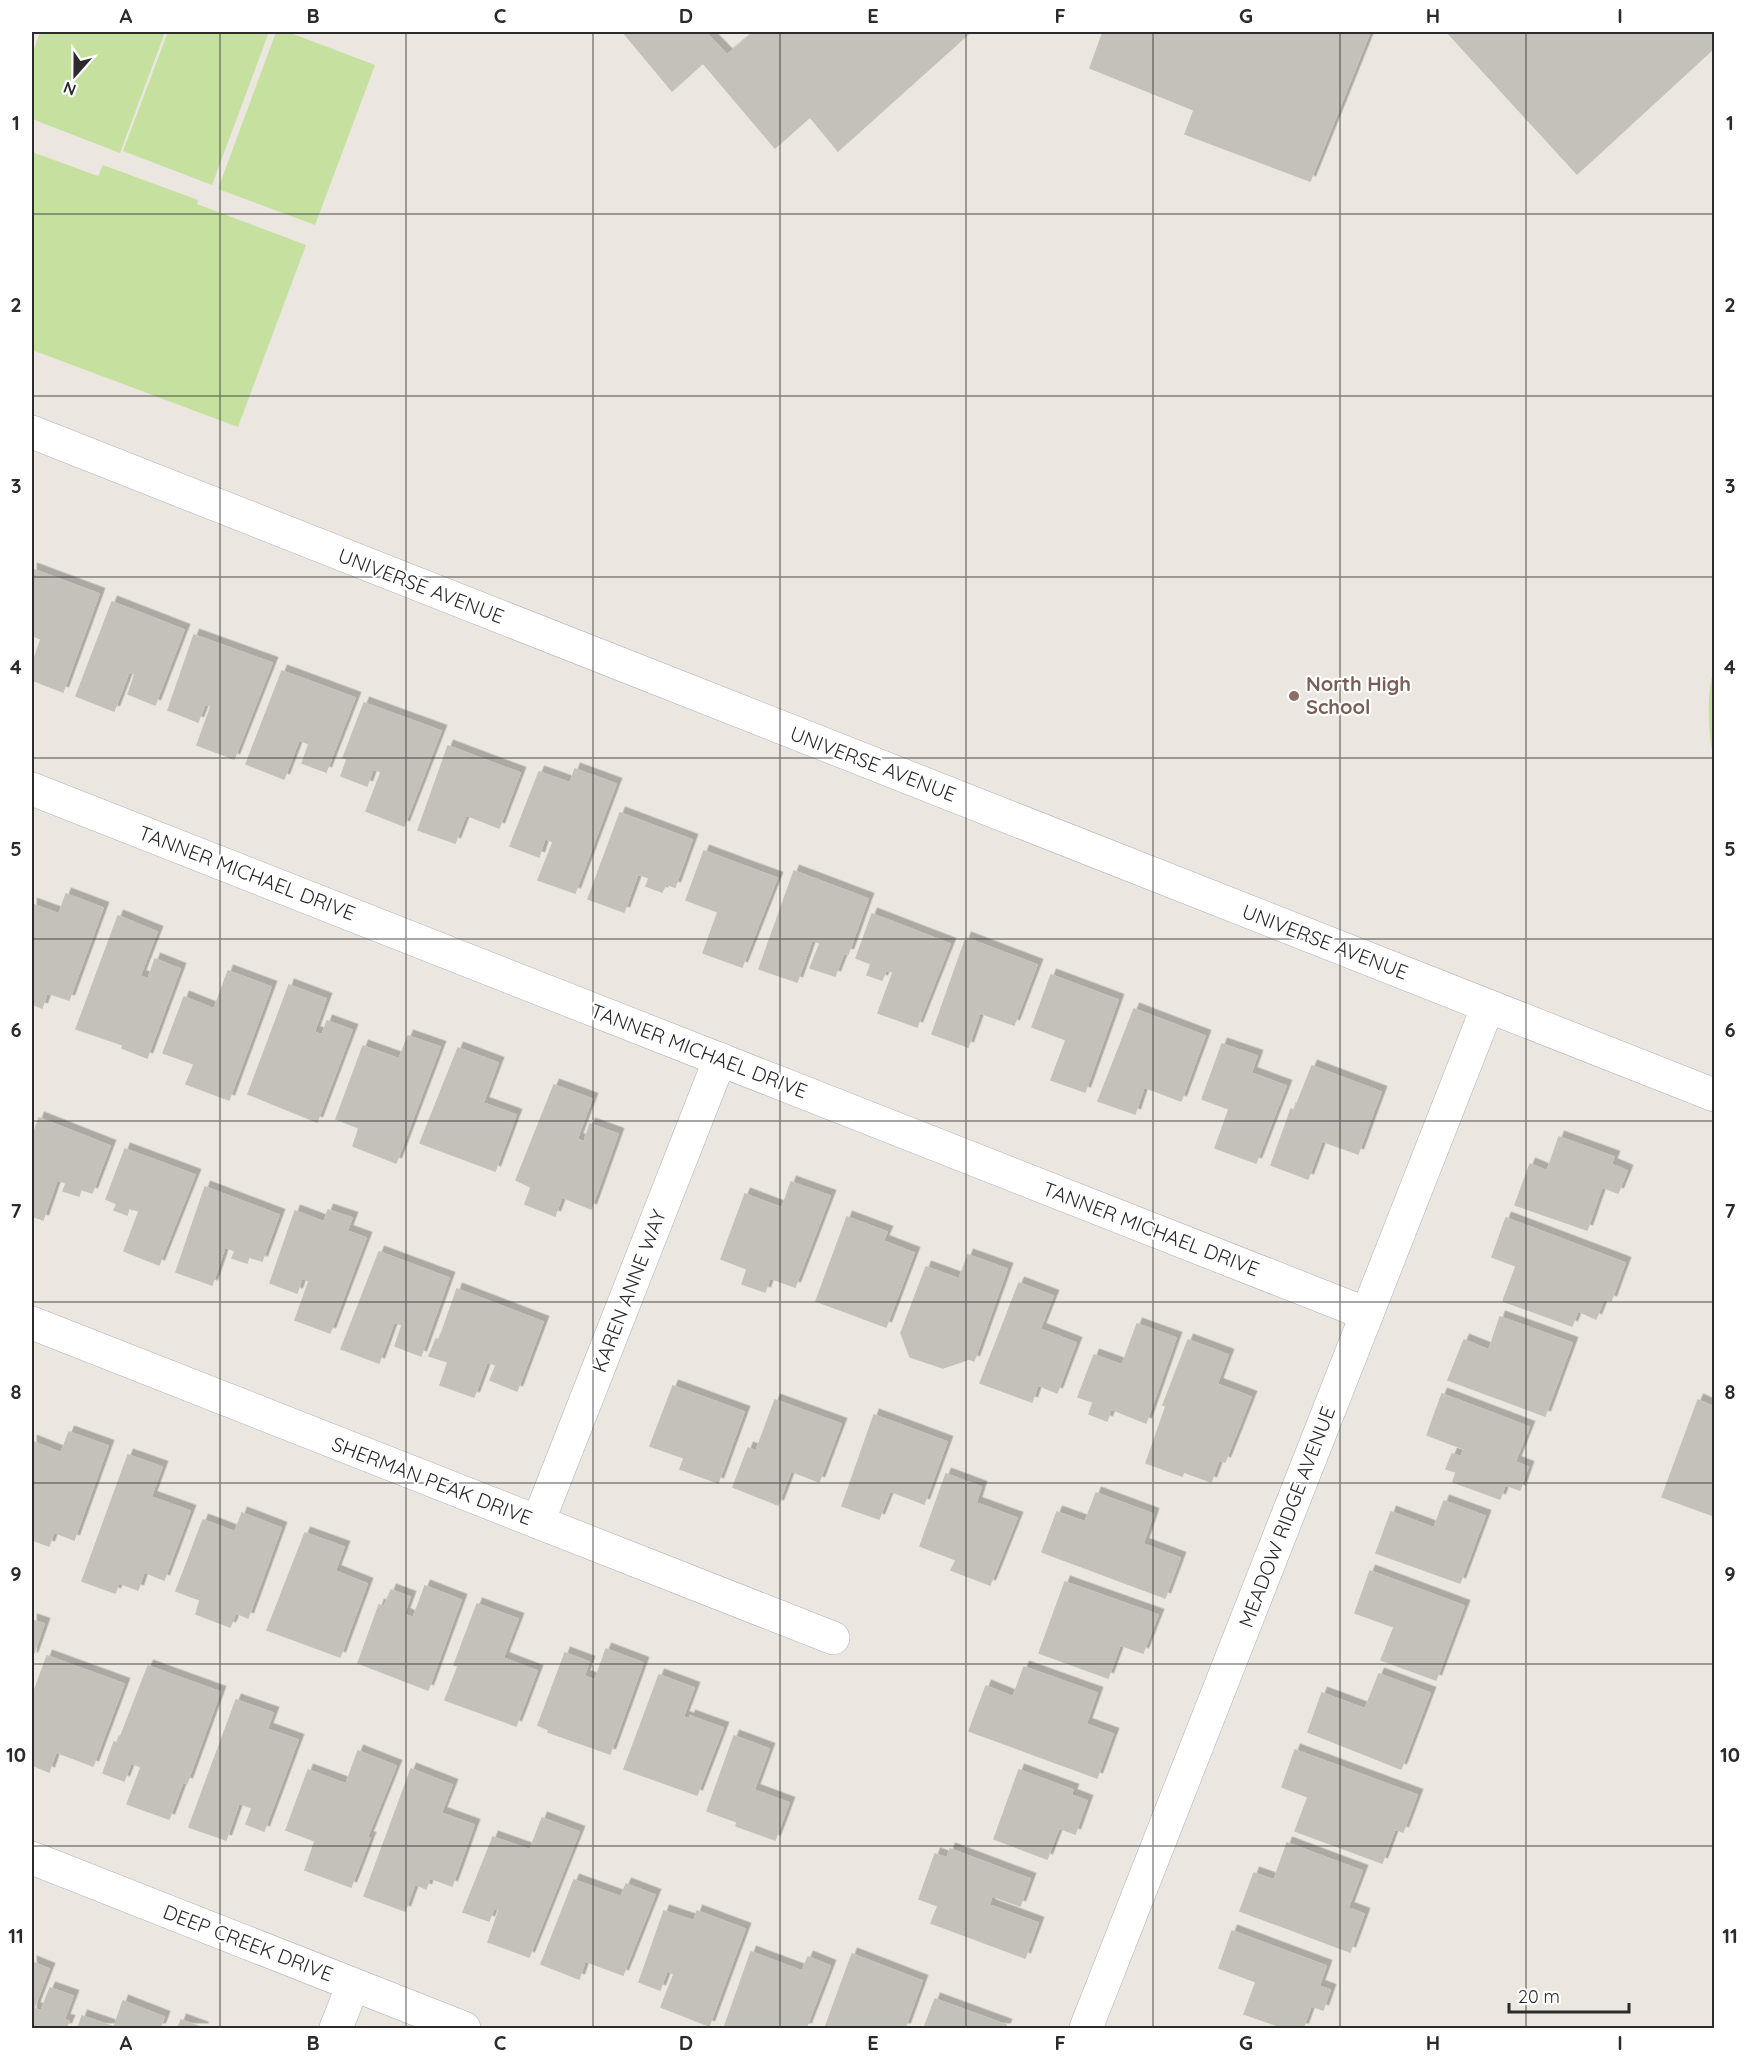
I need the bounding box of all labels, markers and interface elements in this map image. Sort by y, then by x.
text: A [120,3,133,28]
text: B [306,3,320,28]
text: C [494,3,507,28]
text: D [679,3,693,28]
text: E [867,3,879,28]
text: F [1054,3,1066,28]
text: G [1239,3,1253,28]
text: H [1426,3,1440,28]
text: I [1617,3,1623,28]
north arrow [45,45,105,105]
text: N [61,78,79,100]
text: 1 [12,110,20,135]
text: 1 [1726,110,1734,135]
text: 2 [10,292,22,317]
text: 2 [1724,292,1736,317]
text: 3 [11,473,21,498]
text: 3 [1725,473,1735,498]
street label: UNIVERSE AVENUE [335,542,508,629]
text: 4 [10,654,22,679]
text: 4 [1724,654,1736,679]
place label: North High School [1306,671,1411,719]
marker: North High School [1287,689,1301,703]
street label: UNIVERSE AVENUE [787,720,960,807]
street label: TANNER MICHAEL DRIVE [135,820,359,925]
text: 5 [10,836,22,861]
text: 5 [1724,836,1736,861]
street label: UNIVERSE AVENUE [1239,898,1412,985]
street label: TANNER MICHAEL DRIVE [587,998,811,1103]
text: 6 [10,1017,22,1042]
text: 6 [1724,1017,1736,1042]
street label: TANNER MICHAEL DRIVE [1039,1176,1263,1281]
text: 7 [11,1198,22,1223]
text: 7 [1725,1198,1736,1223]
street label: KAREN ANNE WAY [586,1206,671,1376]
text: 8 [11,1379,22,1404]
text: 8 [1725,1379,1736,1404]
street label: MEADOW RIDGE AVENUE [1233,1403,1340,1631]
street label: SHERMAN PEAK DRIVE [328,1431,536,1530]
text: 9 [10,1561,22,1586]
text: 9 [1724,1561,1736,1586]
text: 10 [6,1742,26,1767]
text: 10 [1720,1742,1740,1767]
street label: DEEP CREEK DRIVE [160,1899,337,1986]
text: 11 [8,1923,24,1948]
text: 11 [1722,1923,1738,1948]
scale bar [1509,1976,1629,2014]
text: 20 m [1518,1985,1560,2008]
text: A [120,2030,133,2055]
text: B [306,2030,320,2055]
text: C [494,2030,507,2055]
text: D [679,2030,693,2055]
text: E [867,2030,879,2055]
text: F [1054,2030,1066,2055]
text: G [1239,2030,1253,2055]
text: H [1426,2030,1440,2055]
text: I [1617,2030,1623,2055]

